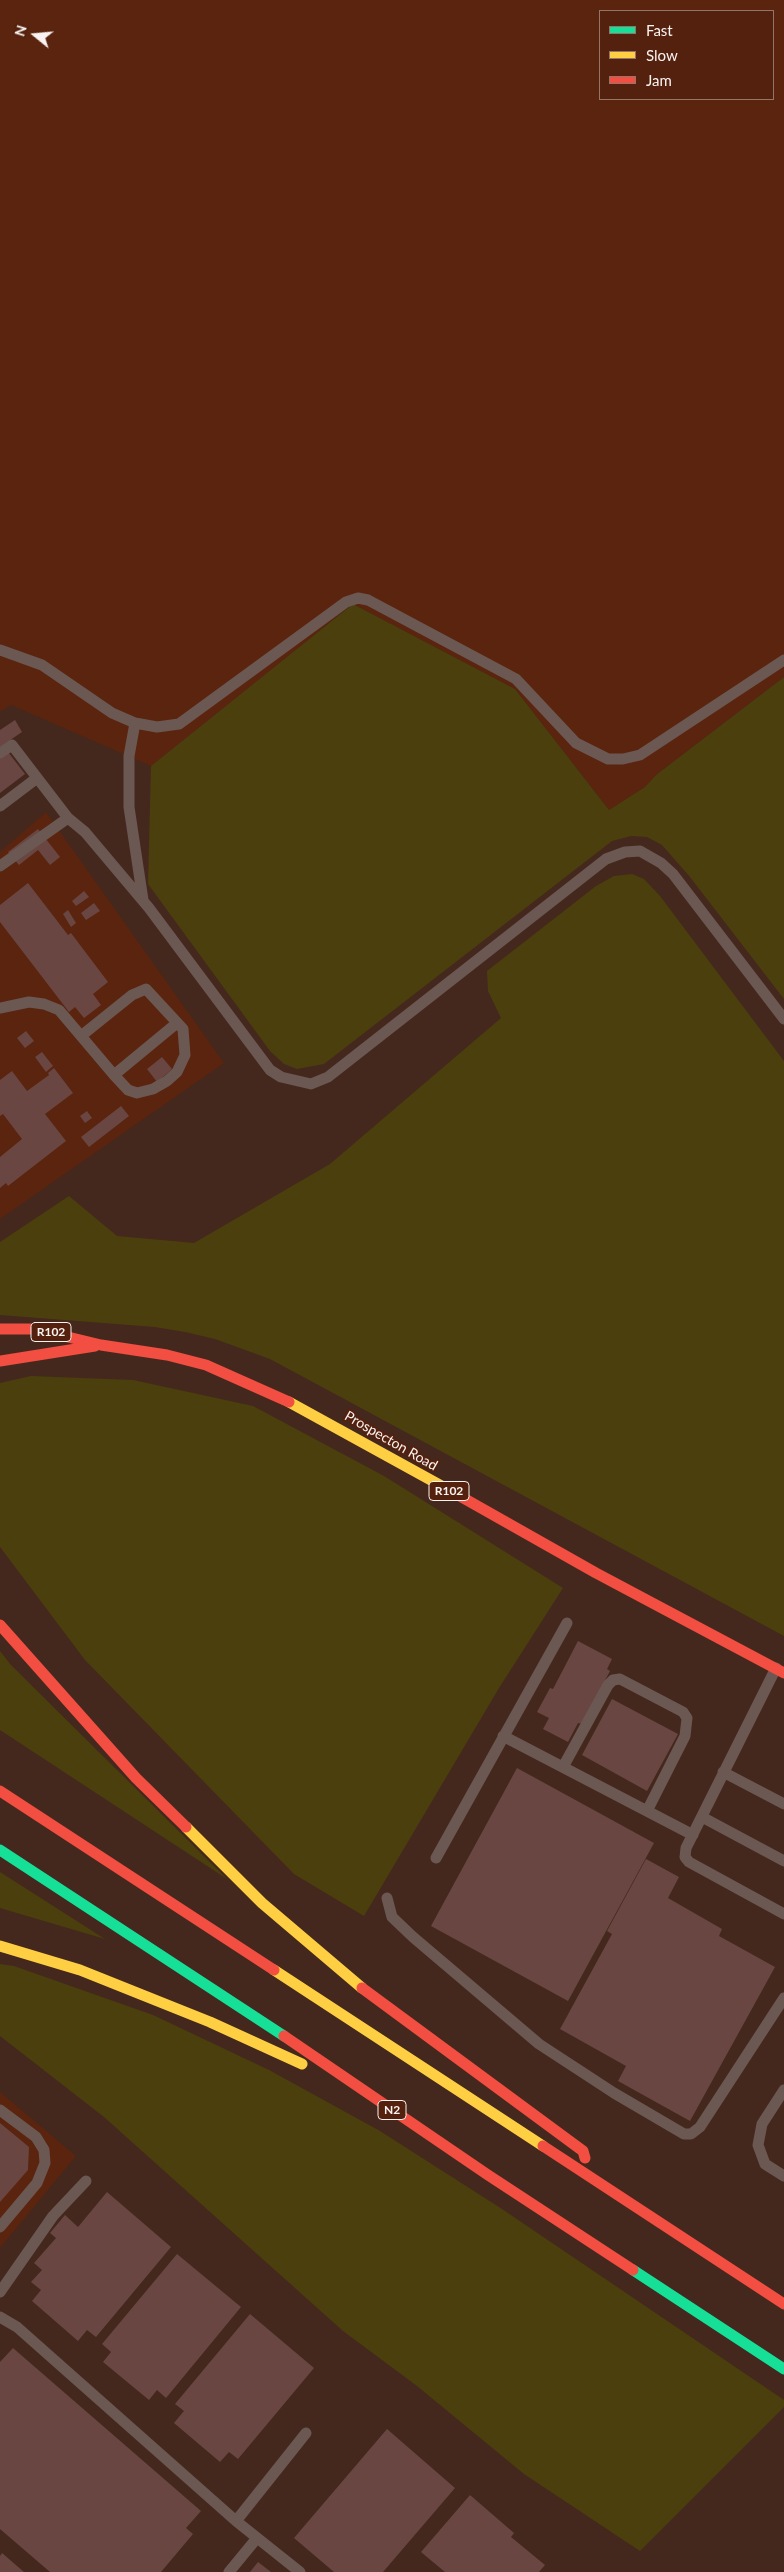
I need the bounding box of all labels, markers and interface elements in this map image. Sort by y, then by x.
north arrow [10,10,60,60]
legend [599,10,774,100]
text: Fast [646,21,673,39]
text: N [10,23,30,38]
text: Slow [646,46,678,64]
text: Jam [646,71,672,89]
road number: R102 [31,1322,71,1341]
street label: Prospecton Road [342,1408,440,1474]
road number: R102 [429,1482,469,1500]
road number: N2 [378,2100,406,2120]

